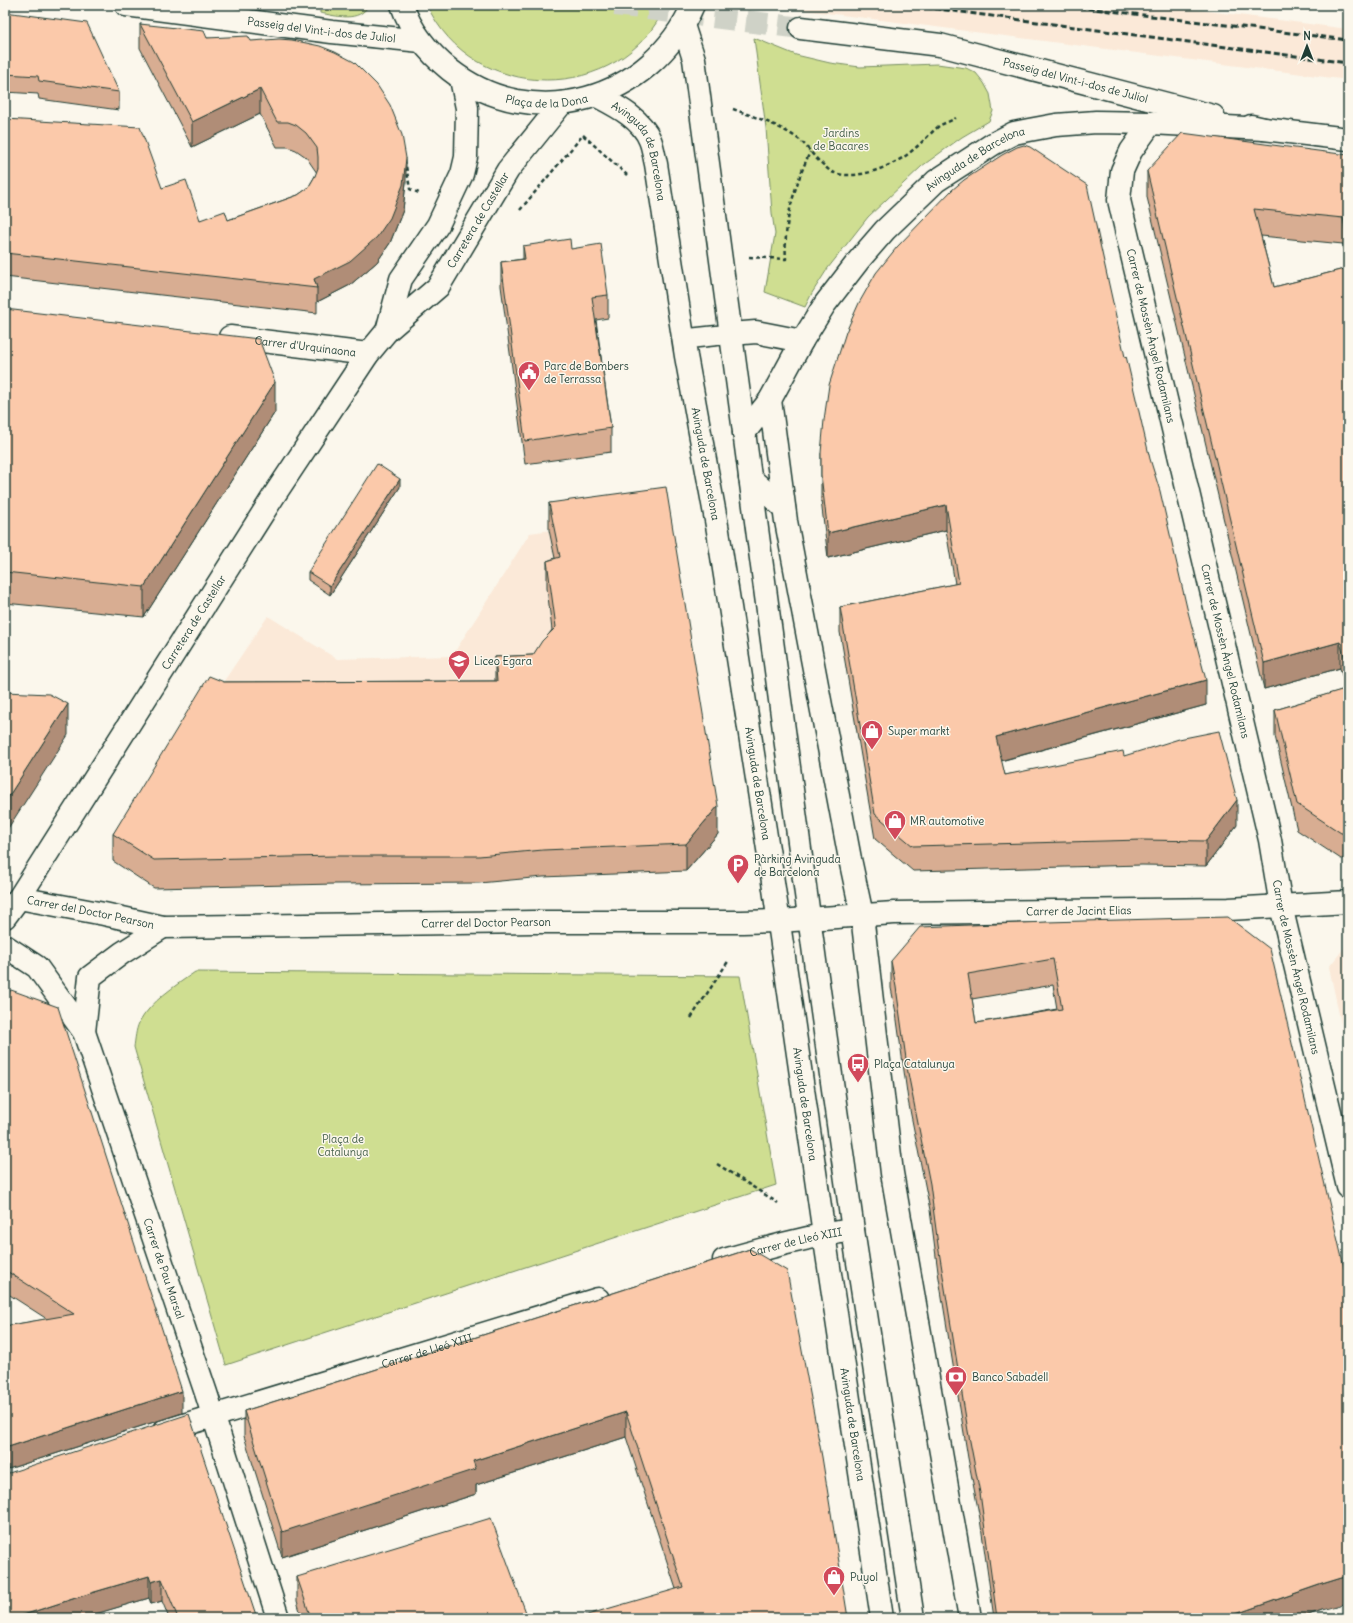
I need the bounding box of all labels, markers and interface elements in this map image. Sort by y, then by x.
street label: Passeig del Vint-i-dos de Juliol [246,14,396,45]
north arrow [1287,26,1327,66]
text: N [1303,29,1311,43]
street label: Passeig del Vint-i-dos de Juliol [1001,55,1149,106]
street label: Plaça de la Dona [504,91,589,111]
street label: Avinguda de Barcelona [609,98,669,202]
street label: Avinguda de Barcelona [922,124,1026,194]
park label: Jardins de Bacares [813,126,869,153]
street label: Carretera de Castellar [444,169,512,271]
street label: Carrer de Mossèn Àngel Rodamilans [1124,247,1178,424]
street label: Carrer d'Urquinaona [254,333,357,359]
public building icon: Parc de Bombers de Terrassa [516,359,542,392]
place label: Parc de Bombers de Terrassa [544,359,629,386]
street label: Avinguda de Barcelona [689,406,723,521]
street label: Carrer de Mossèn Àngel Rodamilans [1198,562,1253,740]
street label: Carretera de Castellar [158,572,229,672]
school or university icon: Liceo Egara [446,648,472,681]
place label: Liceo Egara [474,654,532,668]
shop icon: Super markt [859,718,885,751]
place label: Super markt [888,724,950,738]
street label: Avinguda de Barcelona [742,726,774,841]
shop icon: MR automotive [882,808,908,841]
place label: MR automotive [910,814,984,828]
parking icon: Pàrking Avinguda de Barcelona [725,852,751,885]
place label: Pàrking Avinguda de Barcelona [754,852,841,879]
street label: Carrer de Mossèn Àngel Rodamilans [1270,879,1323,1056]
street label: Carrer del Doctor Pearson [26,893,156,932]
street label: Carrer de Jacint Elias [1026,903,1132,918]
street label: Carrer del Doctor Pearson [421,915,551,931]
street label: Avinguda de Barcelona [790,1046,820,1162]
bus stop icon: Plaça Catalunya [845,1051,871,1084]
place label: Plaça Catalunya [874,1057,955,1071]
park label: Plaça de Catalunya [317,1132,369,1159]
street label: Carrer de Pau Marsal [140,1216,187,1320]
street label: Carrer de Lleó XIII [748,1225,843,1260]
street label: Carrer de Lleó XIII [380,1330,475,1371]
bank icon: Banco Sabadell [943,1364,969,1397]
street label: Avinguda de Barcelona [837,1367,868,1482]
place label: Banco Sabadell [972,1370,1048,1384]
shop icon: Puyol [821,1564,847,1597]
place label: Puyol [850,1570,878,1584]

